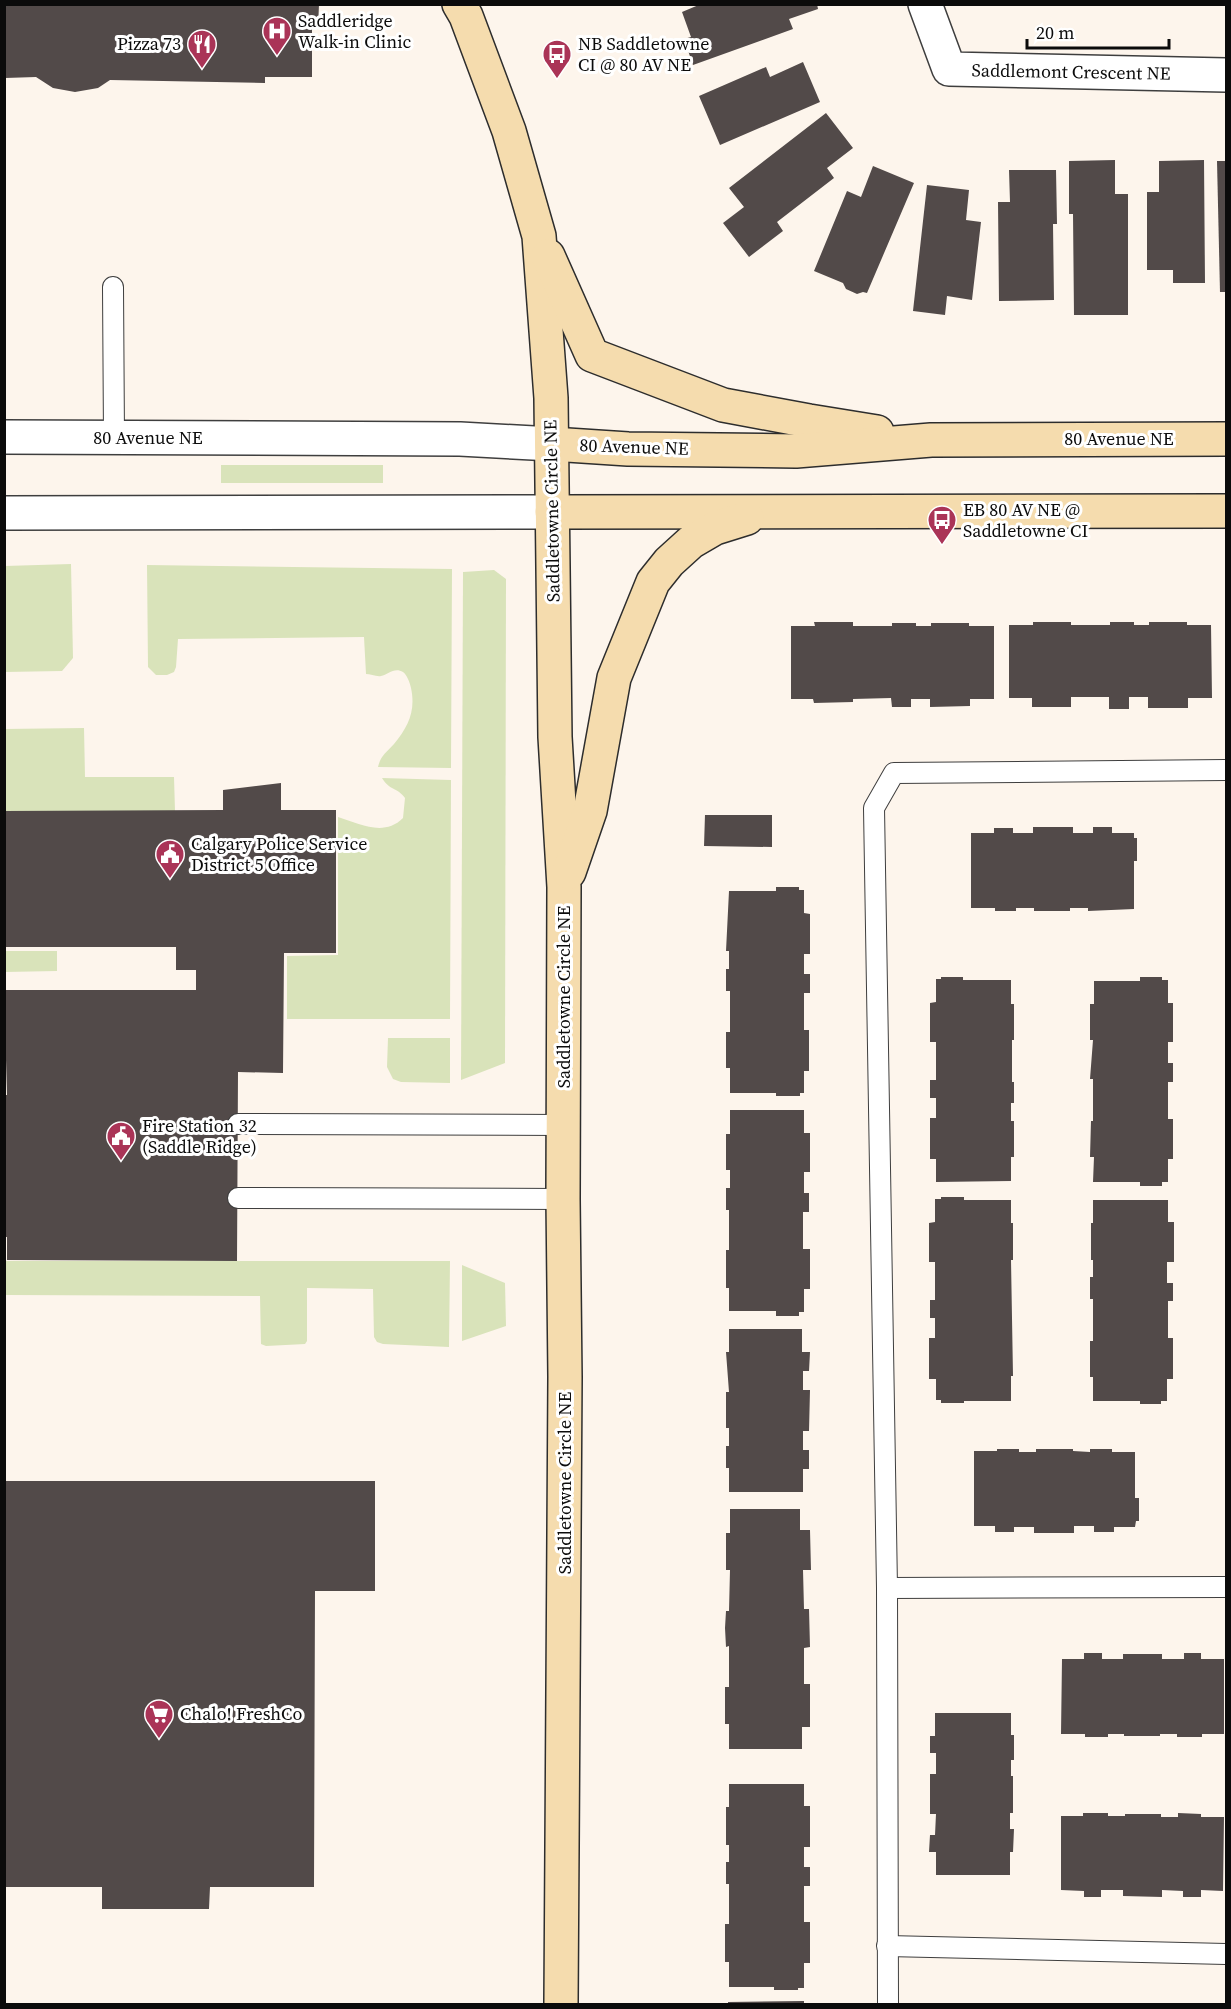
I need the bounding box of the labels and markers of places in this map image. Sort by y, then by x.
place label: Saddleridge Walk-in Clinic [298,8,411,54]
hospital icon: Saddleridge Walk-in Clinic [261,15,293,57]
restaurant icon: Pizza 73 [186,28,218,70]
place label: Pizza 73 [117,31,181,56]
place label: NB Saddletowne CI @ 80 AV NE [578,31,709,77]
bus stop icon: NB Saddletowne CI @ 80 AV NE [541,38,573,80]
place label: EB 80 AV NE @ Saddletowne CI [963,497,1088,543]
bus stop icon: EB 80 AV NE @ Saddletowne CI [926,504,958,546]
place label: Calgary Police Service District 5 Office [191,831,367,877]
public building icon: Calgary Police Service District 5 Office [154,838,186,880]
place label: Fire Station 32 (Saddle Ridge) [142,1113,257,1159]
public building icon: Fire Station 32 (Saddle Ridge) [105,1120,137,1162]
supermarket icon: Chalo! FreshCo [143,1698,175,1740]
place label: Chalo! FreshCo [180,1701,302,1726]

